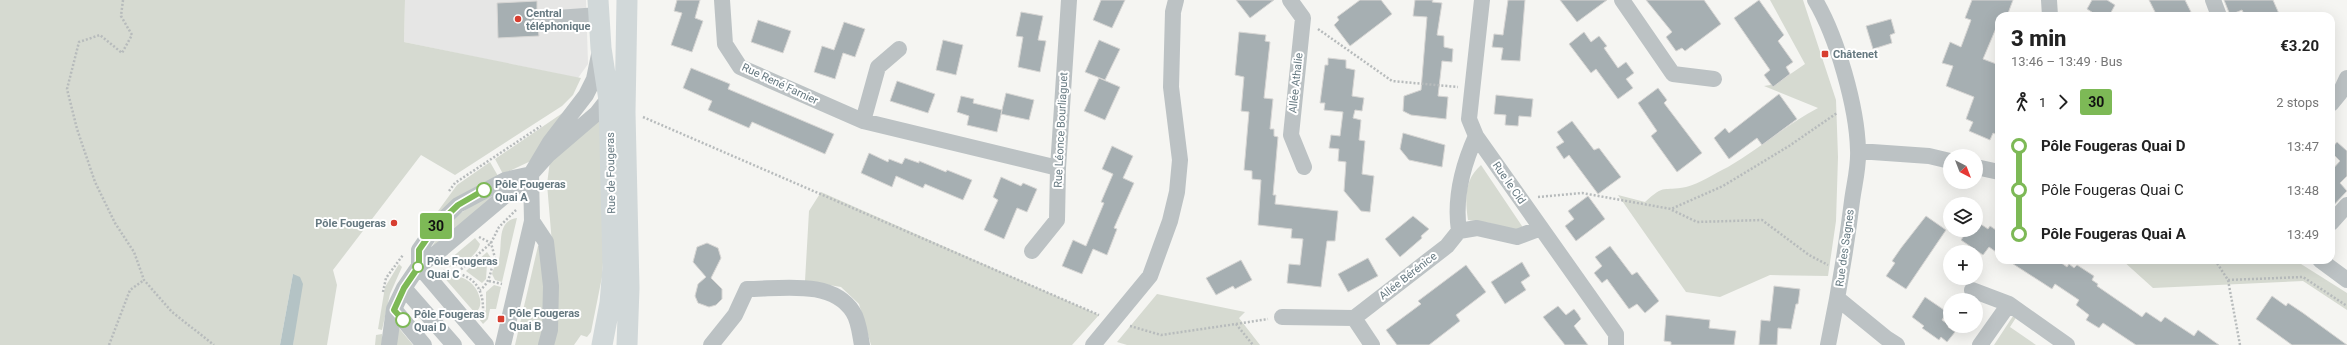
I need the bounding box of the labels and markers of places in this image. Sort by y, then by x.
place label: Central téléphonique [526,7,591,33]
marker: Central téléphonique [513,14,523,24]
place label: Châtenet [1833,48,1878,61]
marker: Châtenet [1820,49,1830,59]
place label: Pôle Fougeras Quai A [495,178,566,204]
marker: Pôle Fougeras Quai A [476,182,492,198]
place label: Pôle Fougeras [315,217,386,230]
marker: Pôle Fougeras [389,218,399,228]
place label: Pôle Fougeras Quai C [427,255,498,281]
marker: Pôle Fougeras Quai C [412,261,424,273]
place label: Pôle Fougeras Quai B [509,307,580,333]
place label: Pôle Fougeras Quai D [414,308,485,334]
marker: Pôle Fougeras Quai D [395,312,411,328]
marker: Pôle Fougeras Quai B [496,314,506,324]

